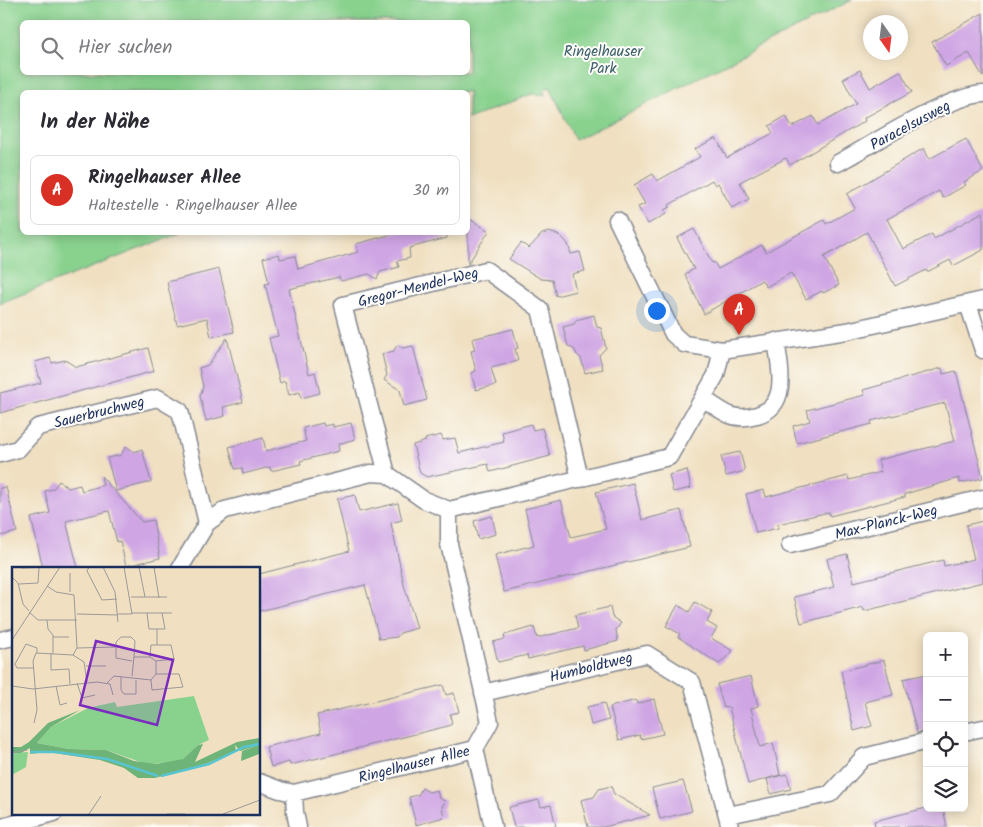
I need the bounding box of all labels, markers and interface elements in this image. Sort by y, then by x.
north arrow [863,15,908,60]
search box [20,20,470,75]
text: Hier suchen [78,33,172,63]
icon: search [38,34,66,62]
park label: Ringelhauser Park [564,40,643,81]
street label: Paracelsusweg [866,95,955,157]
text: In der Nähe [40,106,150,139]
text: Ringelhauser Allee [88,163,241,193]
text: A [52,178,62,203]
text: 30 m [413,178,449,203]
text: Haltestelle · Ringelhauser Allee [88,193,297,218]
street label: Gregor-Mendel-Weg [355,261,481,315]
pin: A [723,294,755,335]
your location [644,298,670,324]
street label: Sauerbruchweg [51,390,147,436]
street label: Max-Planck-Weg [832,499,940,547]
inset map [12,567,260,814]
map controls [923,632,968,812]
button: + [923,632,968,677]
street label: Humboldtweg [547,646,635,690]
button: − [923,677,968,722]
button: locate [923,722,968,767]
street label: Ringelhauser Allee [356,739,473,790]
button: layers [923,767,968,812]

